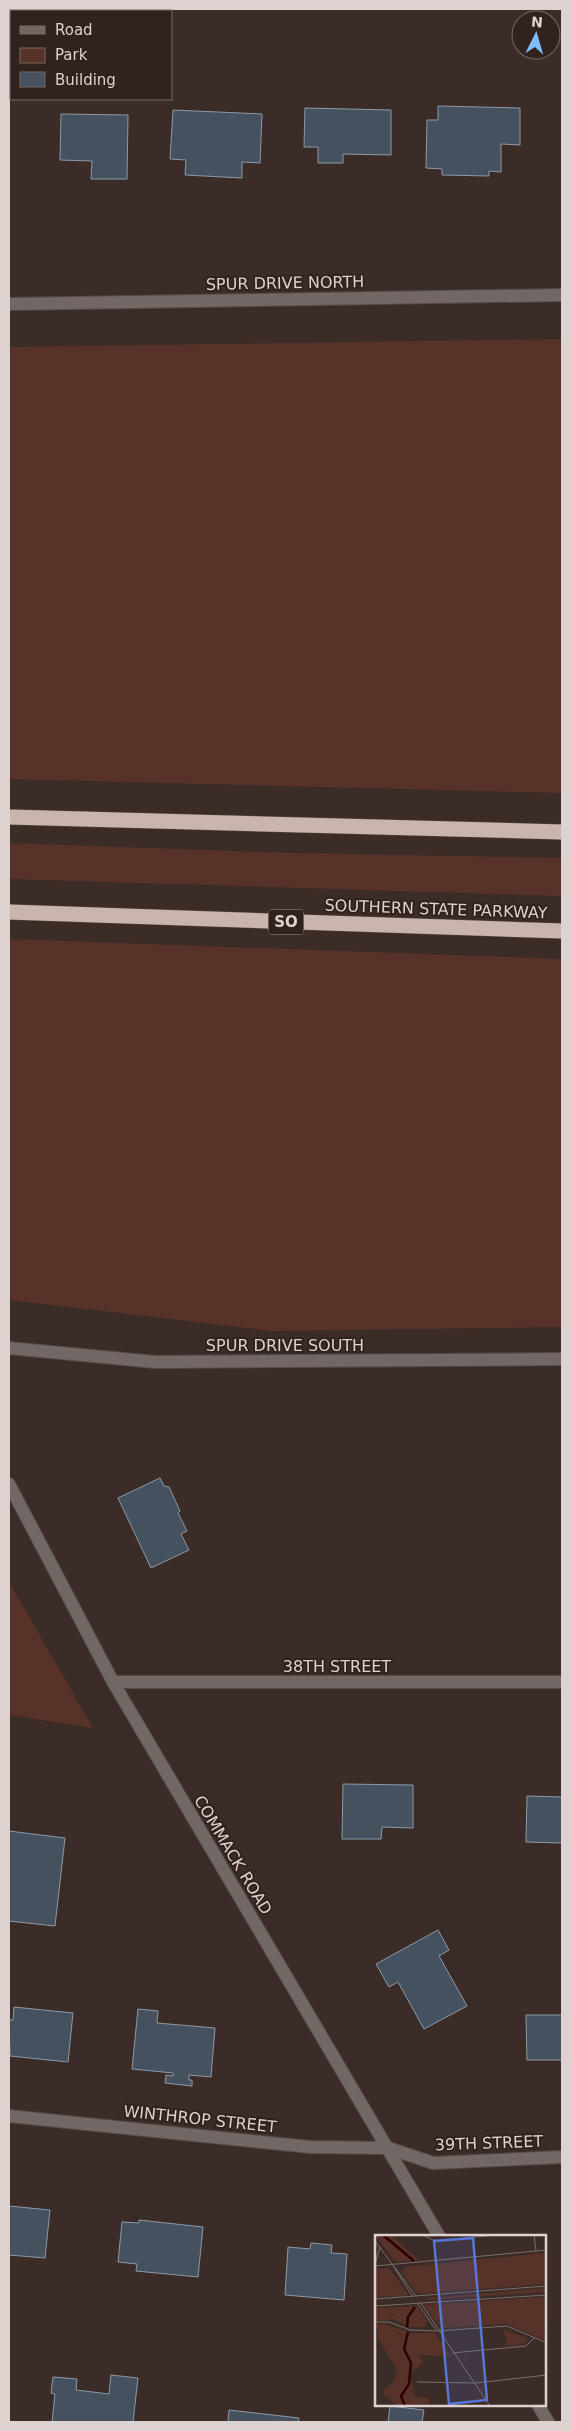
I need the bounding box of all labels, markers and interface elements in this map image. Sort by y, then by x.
legend [10,10,172,100]
north arrow [511,10,561,60]
text: N [531,14,544,31]
text: Road [55,21,93,39]
text: Park [55,46,88,64]
text: Building [55,71,116,89]
street label: SPUR DRIVE NORTH [206,272,364,294]
street label: SOUTHERN STATE PARKWAY [324,896,548,922]
road number: SO [268,910,304,934]
street label: SPUR DRIVE SOUTH [206,1336,364,1355]
street label: 38TH STREET [283,1657,391,1676]
street label: COMMACK ROAD [190,1792,276,1918]
street label: WINTHROP STREET [123,2102,278,2137]
street label: 39TH STREET [435,2132,544,2154]
inset map [375,2235,546,2406]

